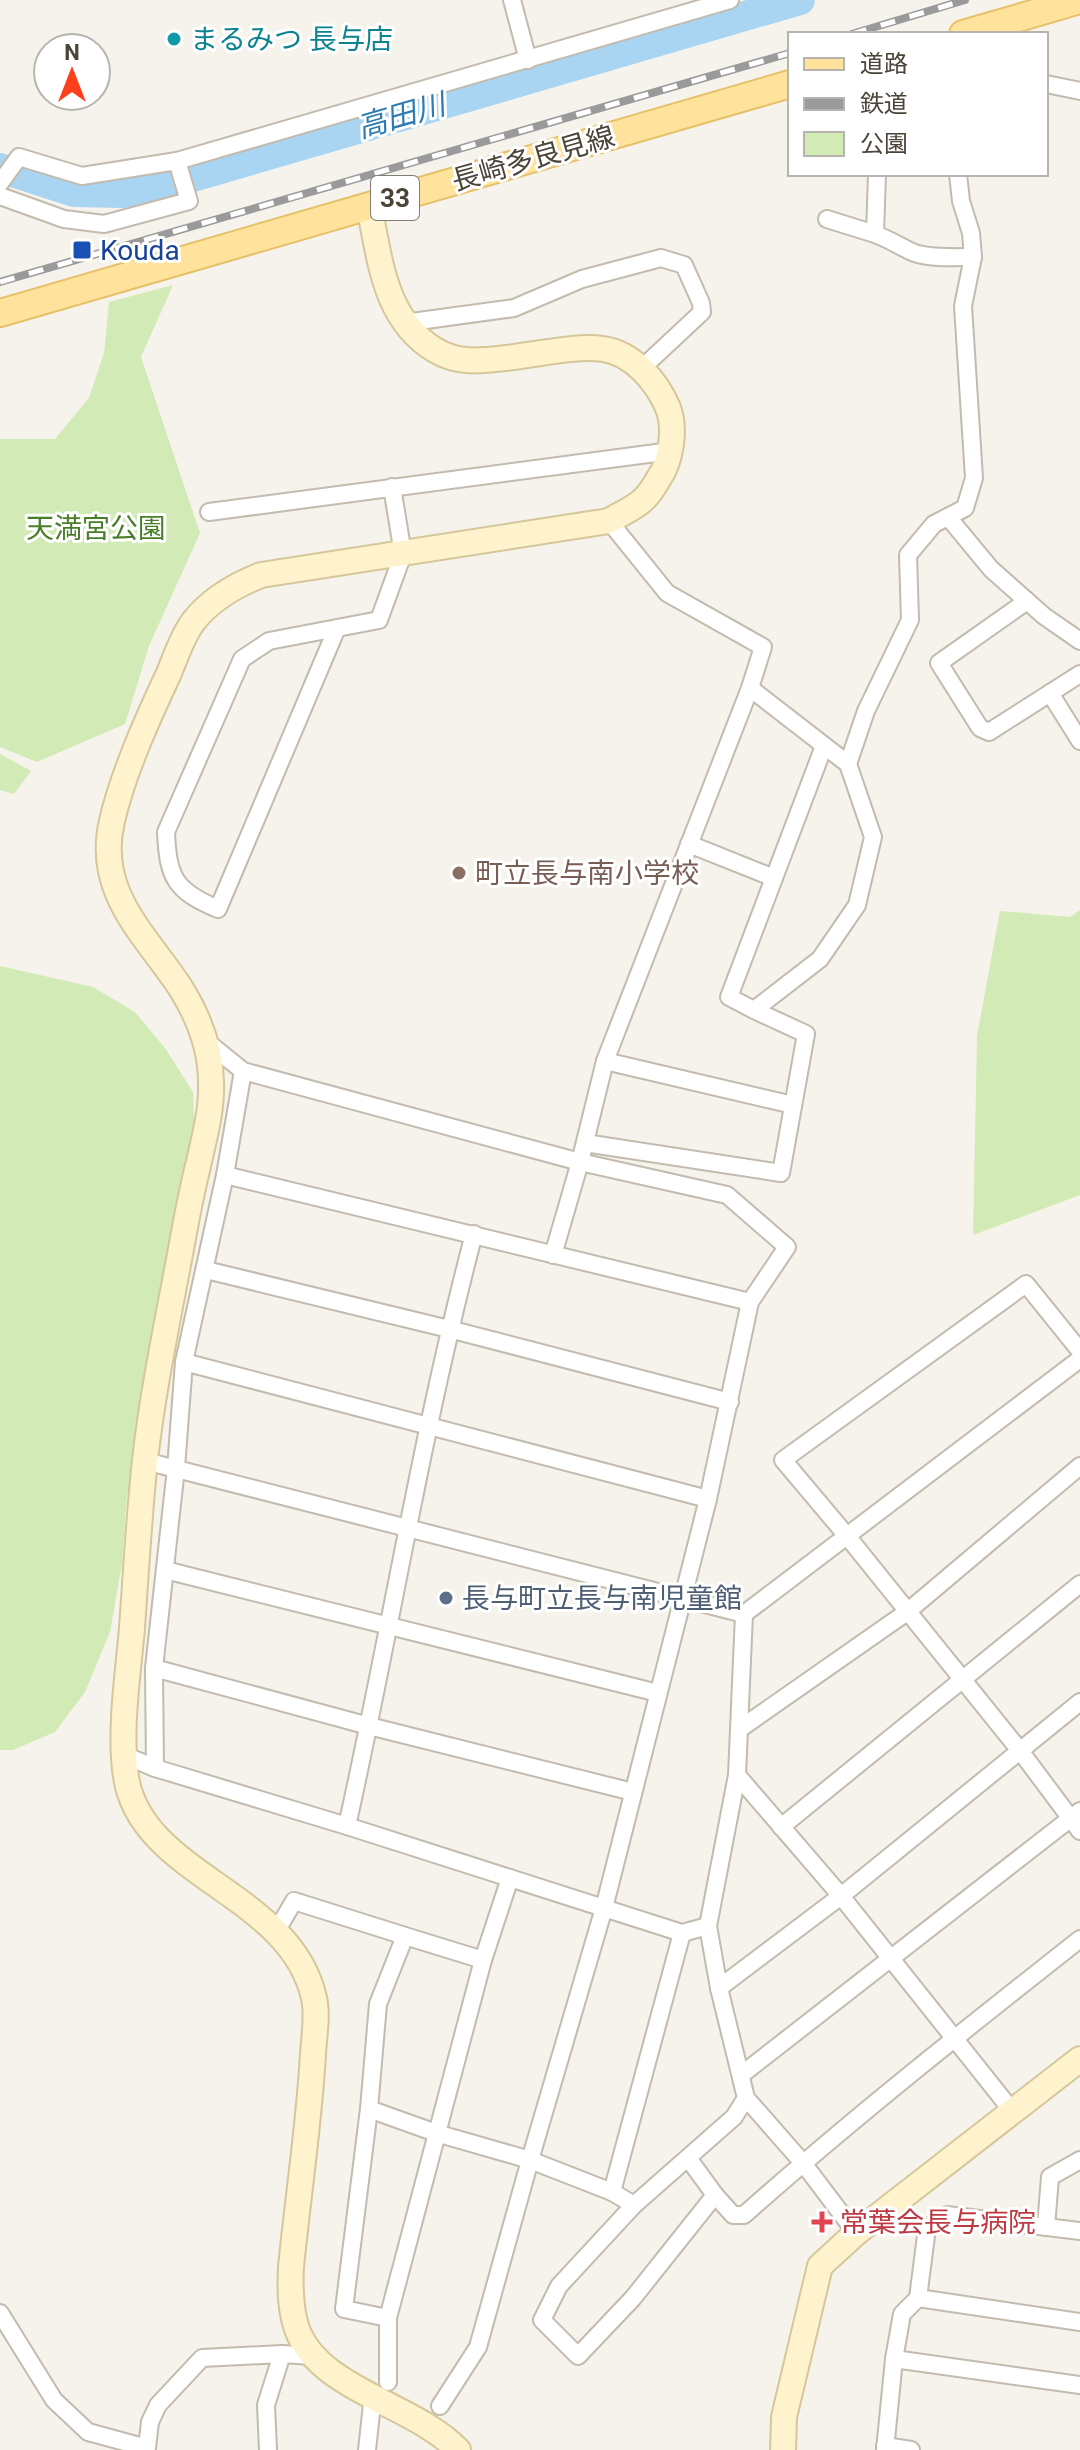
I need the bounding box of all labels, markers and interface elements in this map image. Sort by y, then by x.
place label: まるみつ 長与店 [190,23,393,56]
marker: まるみつ 長与店 [165,30,183,48]
north arrow [32,32,112,112]
legend [788,32,1048,176]
text: N [64,40,80,65]
text: 道路 [860,50,908,78]
water label: 高田川 [353,85,452,145]
text: 鉄道 [860,90,908,118]
street label: 長崎多良見線 [448,119,618,197]
text: 公園 [860,130,908,158]
road number: 33 [371,176,419,220]
place label: Kouda [100,234,180,267]
marker: Kouda [71,239,93,261]
park label: 天満宮公園 [26,512,166,545]
place label: 町立長与南小学校 [475,857,699,890]
marker: 町立長与南小学校 [450,864,468,882]
place label: 長与町立長与南児童館 [462,1582,742,1615]
marker: 長与町立長与南児童館 [437,1589,455,1607]
place label: 常葉会長与病院 [840,2206,1036,2239]
marker: 常葉会長与病院 [811,2211,833,2233]

